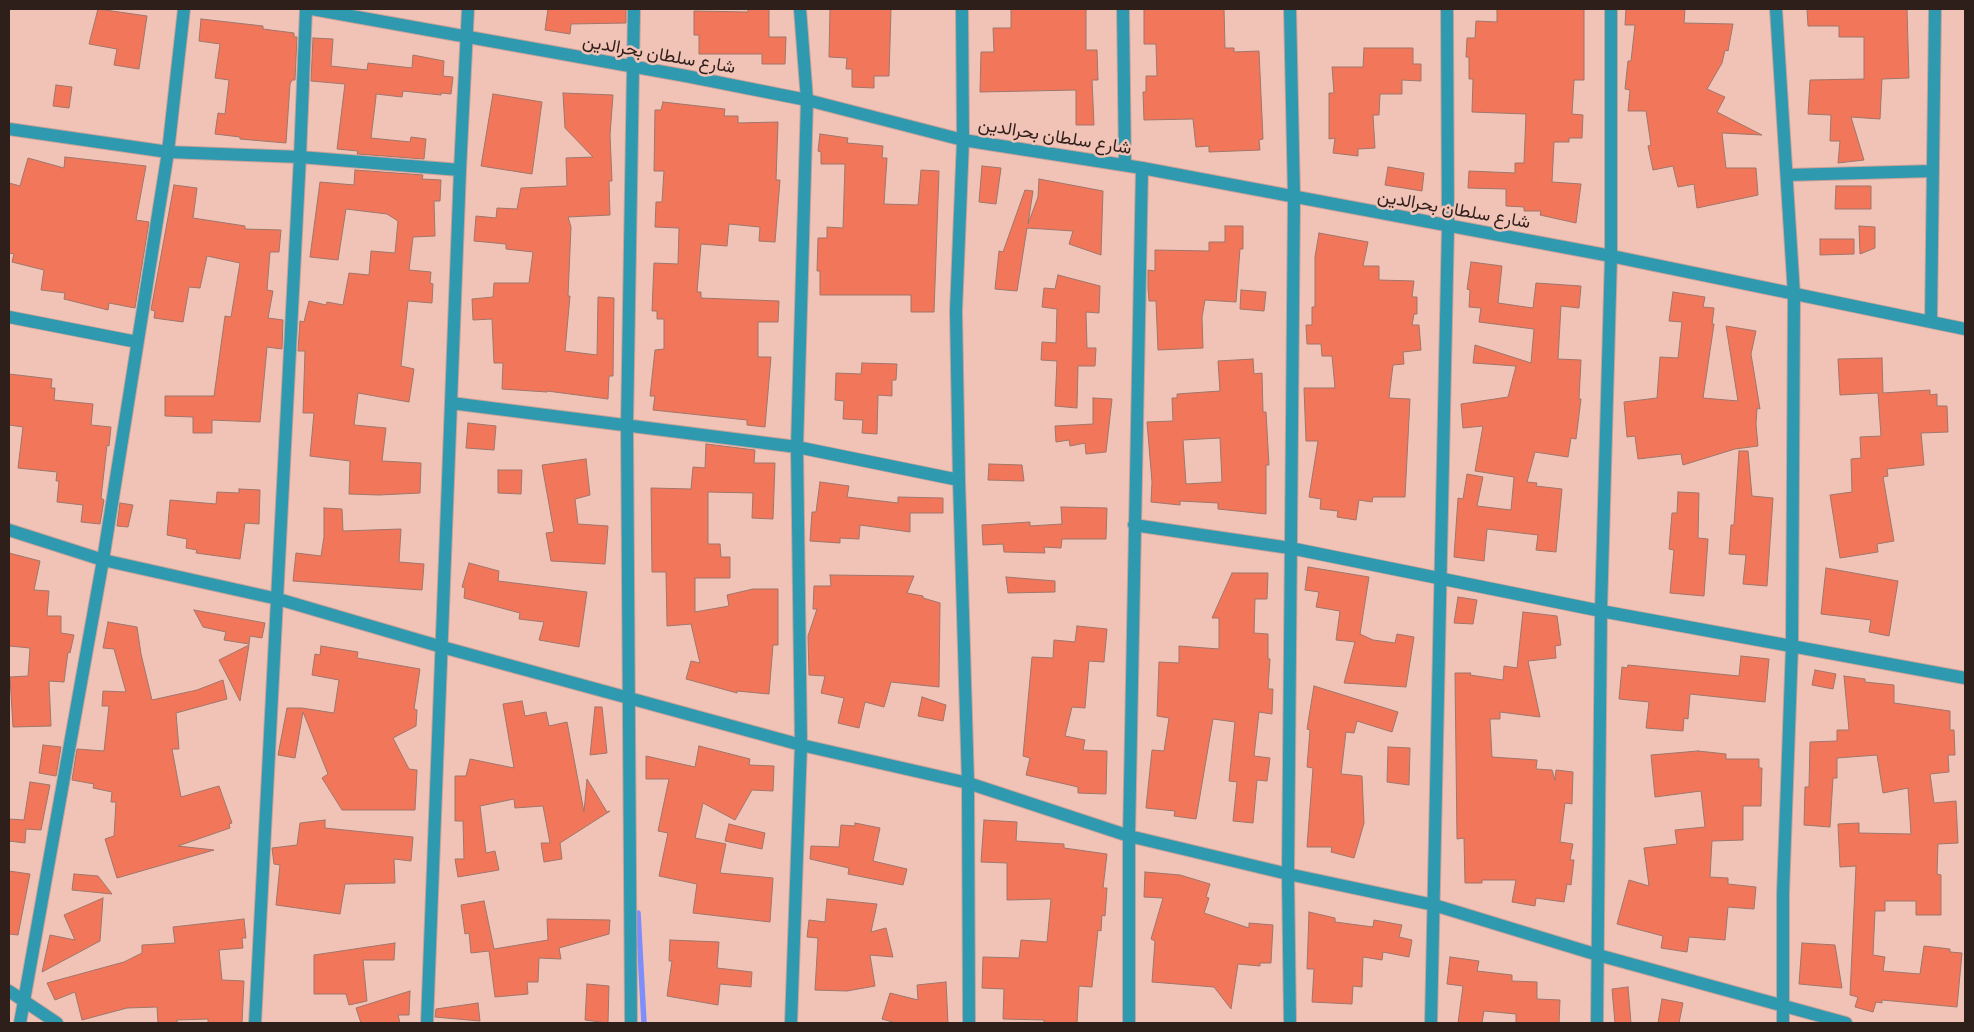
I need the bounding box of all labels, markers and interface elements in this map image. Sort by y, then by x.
street label: شارع سلطان بحرالدين [581,30,737,78]
street label: شارع سلطان بحرالدين [977,113,1133,159]
street label: شارع سلطان بحرالدين [1376,185,1532,233]

